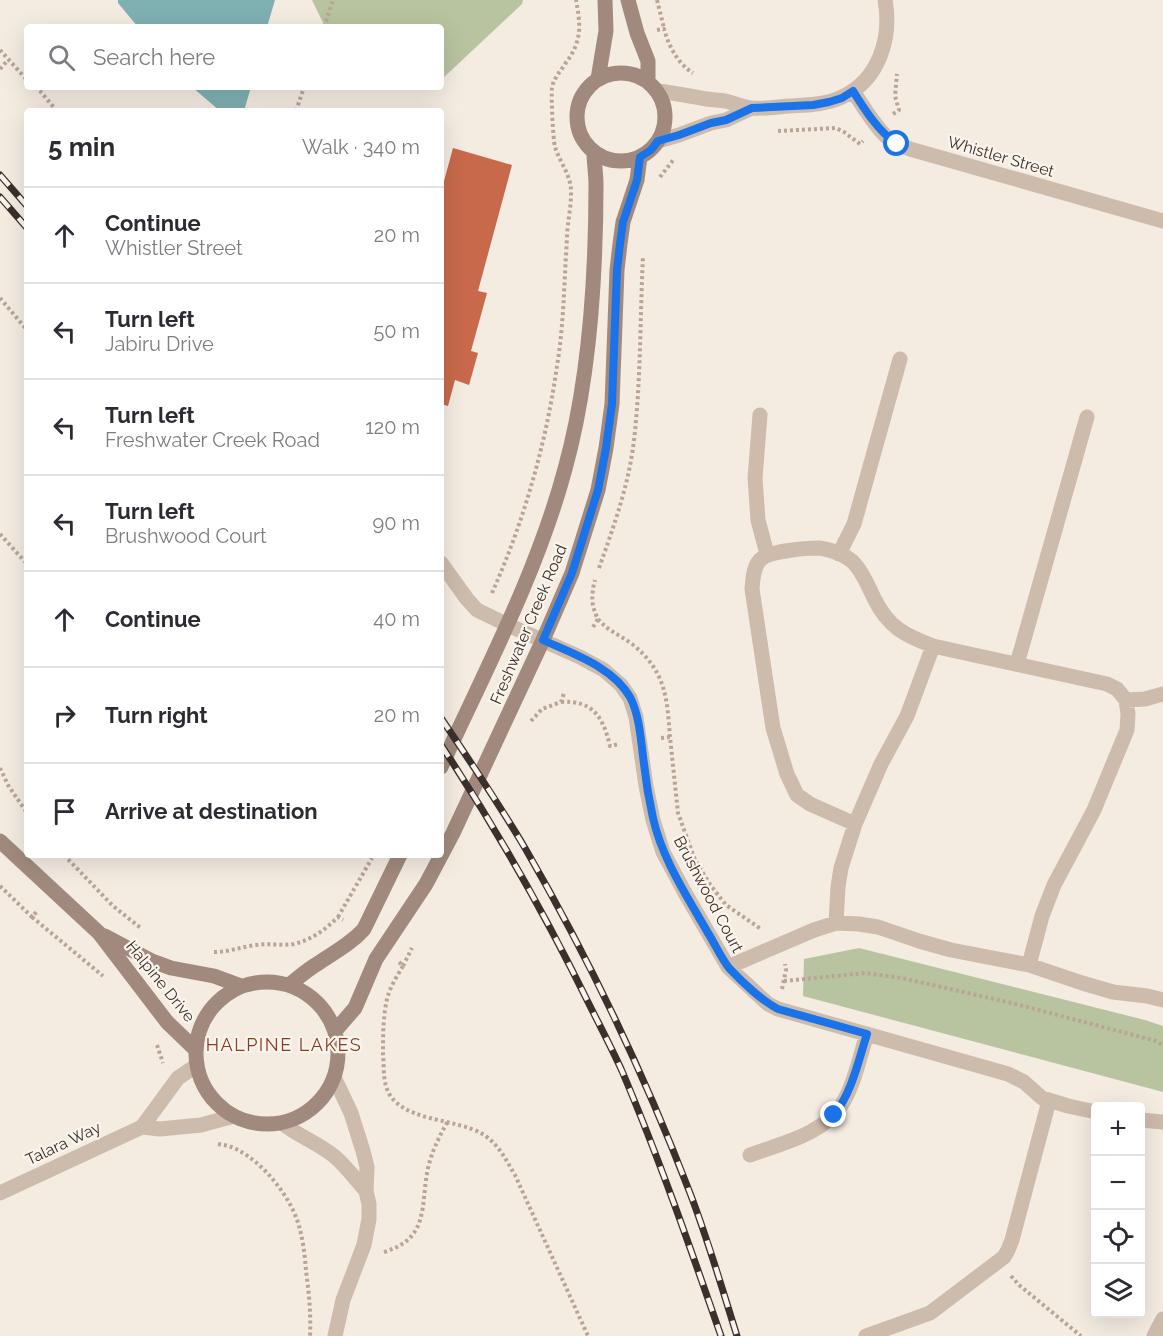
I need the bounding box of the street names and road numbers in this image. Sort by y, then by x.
street label: Whistler Street [945,132,1057,181]
street label: Freshwater Creek Road [486,541,571,707]
street label: Brushwood Court [670,833,748,956]
street label: Halpine Drive [122,937,199,1026]
street label: Talara Way [23,1118,104,1169]

